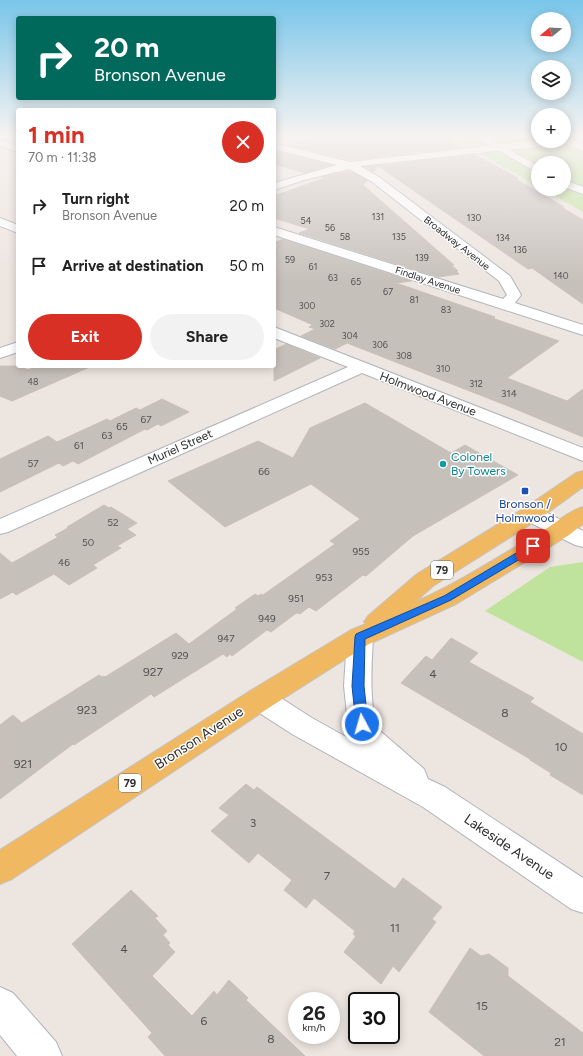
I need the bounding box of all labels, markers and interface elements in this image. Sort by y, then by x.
north arrow [531,12,571,52]
map controls [531,12,571,196]
text: 20 m [94,30,159,64]
icon: right [28,32,80,84]
button: layers [531,60,571,100]
text: Bronson Avenue [94,64,226,86]
button: + [531,108,571,148]
text: 1 min [28,120,85,149]
button: close [222,121,264,163]
text: 70 m · 11:38 [28,150,96,165]
button: − [531,156,571,196]
text: Turn right [62,190,130,208]
icon: right [28,195,50,217]
text: 20 m [230,197,264,215]
text: Bronson Avenue [62,208,157,223]
house number: 131 [372,211,384,222]
house number: 130 [467,212,481,223]
street label: Broadway Avenue [421,213,493,273]
house number: 54 [301,215,312,226]
house number: 56 [325,222,335,233]
house number: 58 [340,231,351,242]
house number: 135 [392,231,406,242]
house number: 134 [496,232,511,243]
house number: 136 [513,244,527,255]
house number: 139 [415,252,429,263]
house number: 59 [285,254,295,265]
icon: arrive [28,255,50,277]
text: Arrive at destination [62,257,203,275]
text: 50 m [229,257,264,275]
house number: 61 [309,261,317,272]
street label: Findlay Avenue [394,263,463,297]
house number: 140 [553,270,569,281]
house number: 63 [328,272,338,283]
house number: 65 [351,276,361,287]
house number: 67 [383,286,393,297]
house number: 81 [409,294,419,305]
house number: 300 [299,300,315,311]
house number: 83 [441,304,451,315]
button: Exit [28,314,142,360]
button: Share [150,314,264,360]
house number: 302 [319,318,335,329]
house number: 304 [342,330,359,341]
house number: 306 [372,339,388,350]
house number: 308 [396,350,413,361]
house number: 310 [436,363,450,374]
street label: Holmwood Avenue [378,369,479,419]
house number: 48 [27,376,39,387]
house number: 312 [469,378,483,389]
house number: 314 [501,387,517,400]
house number: 67 [140,413,152,426]
house number: 65 [116,420,128,433]
street label: Muriel Street [145,426,215,468]
house number: 63 [101,429,113,442]
house number: 61 [74,439,84,452]
place label: Colonel By Towers [451,450,506,478]
house number: 57 [27,457,39,470]
marker: Colonel By Towers [438,459,448,469]
house number: 66 [258,465,270,478]
marker: Bronson / Holmwood [520,486,530,496]
place label: Bronson / Holmwood [496,497,554,525]
house number: 52 [107,516,119,529]
pin [516,529,550,563]
icon: arrive [522,535,544,557]
house number: 50 [82,536,94,549]
house number: 955 [352,545,370,558]
house number: 46 [58,556,70,569]
road number: 79 [431,561,453,579]
house number: 953 [316,571,332,584]
house number: 951 [288,592,304,605]
house number: 949 [258,612,276,625]
house number: 947 [217,632,235,645]
house number: 929 [172,649,189,662]
house number: 927 [143,665,164,679]
house number: 4 [429,667,437,681]
house number: 923 [77,703,97,717]
street label: Bronson Avenue [151,703,247,773]
position arrow [341,703,383,745]
house number: 8 [501,706,509,720]
house number: 10 [555,740,568,754]
house number: 921 [14,757,32,771]
road number: 79 [119,774,141,792]
street label: Lakeside Avenue [461,811,558,884]
house number: 3 [250,816,256,830]
house number: 7 [324,869,331,883]
house number: 11 [390,921,400,935]
house number: 4 [120,942,128,956]
speed limit sign: 30 [348,992,400,1044]
house number: 15 [476,999,488,1013]
text: 26 [302,1001,326,1025]
house number: 6 [201,1014,208,1028]
text: km/h [303,1021,325,1034]
house number: 8 [267,1032,275,1046]
house number: 21 [554,1035,566,1049]

